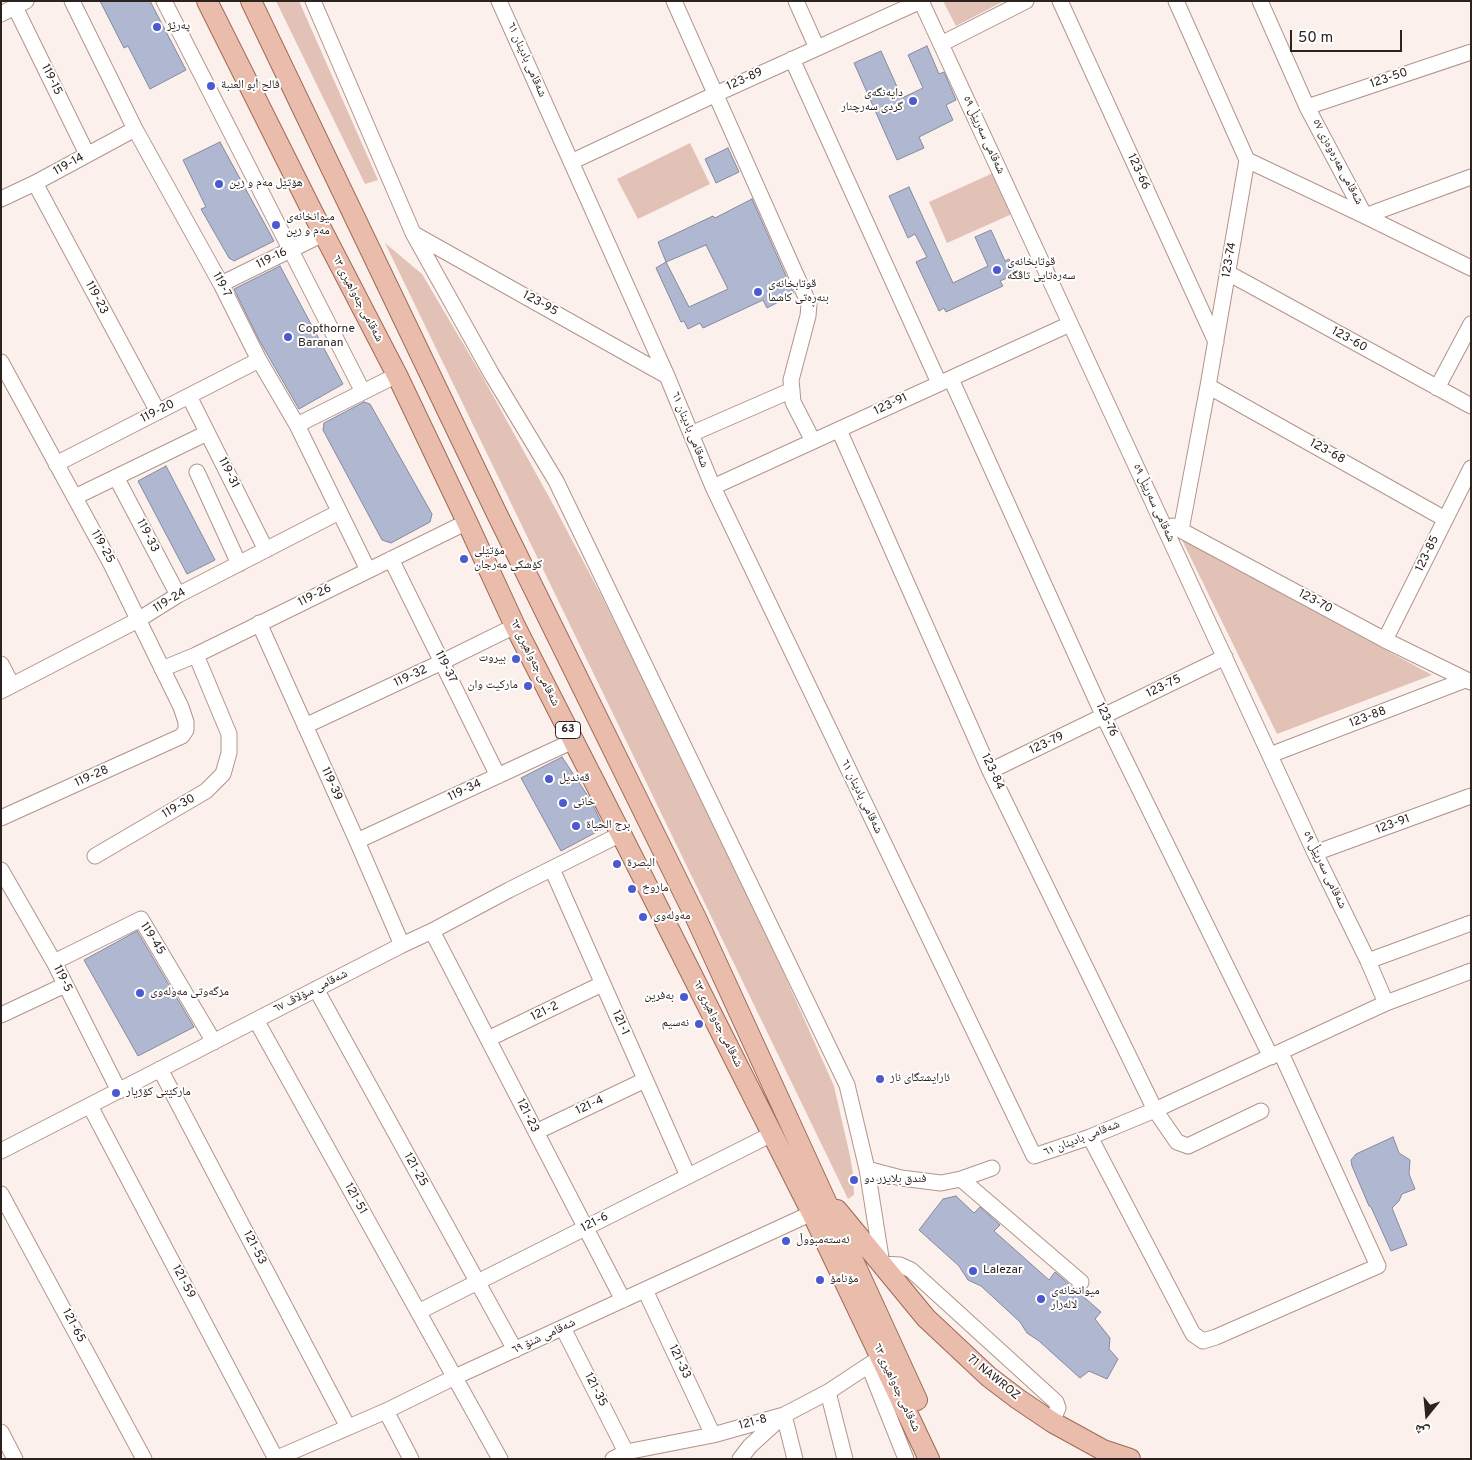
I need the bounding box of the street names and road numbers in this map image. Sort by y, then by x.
street label: شەقامی بادینان ٦١ [503,20,549,100]
street label: 119-15 [37,62,65,98]
street label: 123-89 [725,66,765,94]
street label: 123-50 [1368,66,1410,92]
street label: شەقامی سەرپێڵ ٥٩ [959,93,1007,177]
street label: شەقامی هەرەوەزی ٥٧ [1308,117,1366,207]
street label: 119-14 [51,151,87,179]
street label: 123-66 [1123,152,1153,192]
street label: 123-74 [1220,241,1240,279]
street label: 119-16 [254,245,290,273]
street label: شەقامی جەواهیری ٦٣ [328,253,386,345]
street label: 119-7 [208,270,234,300]
street label: 119-23 [81,279,111,317]
street label: 123-95 [520,288,560,320]
street label: 123-60 [1329,324,1369,356]
street label: شەقامی بادینان ٦١ [667,390,711,470]
street label: 123-91 [872,391,910,419]
street label: 119-20 [139,397,177,427]
street label: 123-68 [1307,436,1347,468]
street label: 119-31 [214,455,242,491]
street label: شەقامی سەرپێڵ ٥٩ [1129,461,1177,545]
street label: 119-33 [133,517,161,555]
street label: 119-25 [87,528,117,566]
street label: 123-85 [1413,534,1443,574]
street label: 119-26 [296,582,334,610]
street label: 119-24 [151,586,189,616]
street label: 123-70 [1295,587,1335,617]
street label: شەقامی جەواهیری ٦٣ [506,617,562,709]
street label: 119-37 [431,648,459,686]
street label: 119-32 [392,663,430,691]
street label: 123-75 [1144,672,1184,702]
street label: 123-76 [1092,701,1120,739]
street label: 123-88 [1347,704,1389,732]
road number: 63 [556,722,580,738]
street label: 123-79 [1027,730,1067,758]
street label: 123-84 [977,751,1007,793]
street label: شەقامی بادینان ٦١ [837,758,885,836]
street label: 119-28 [73,763,111,791]
street label: 119-39 [317,765,345,803]
street label: 119-34 [446,777,484,805]
street label: 119-30 [160,792,198,822]
street label: 123-91 [1374,812,1412,838]
street label: شەقامی سەرپێڵ ٥٩ [1299,829,1349,911]
street label: 119-45 [136,920,168,958]
street label: 119-5 [49,963,75,995]
street label: شەقامی سۆلاڤ ٦٧ [271,967,351,1017]
street label: شەقامی جەواهیری ٦٣ [689,978,745,1070]
street label: 121-2 [529,999,561,1025]
street label: 121-1 [608,1008,632,1038]
street label: 121-4 [574,1093,606,1119]
street label: 121-23 [512,1097,542,1135]
street label: شەقامی بادینان ٦١ [1042,1118,1122,1160]
street label: 121-25 [400,1151,430,1189]
street label: 121-51 [341,1181,369,1217]
street label: 121-6 [579,1210,611,1236]
street label: 121-53 [239,1229,269,1267]
street label: 121-59 [168,1263,198,1301]
street label: 121-65 [58,1307,88,1345]
street label: شەقامی شنۆ ٦٩ [510,1316,578,1358]
street label: شەقامی جەواهیری ٦٣ [869,1342,923,1434]
street label: 121-33 [665,1343,693,1381]
street label: 71 NAWROZ [964,1352,1022,1404]
street label: 121-35 [580,1371,610,1409]
street label: 121-8 [737,1412,769,1434]

